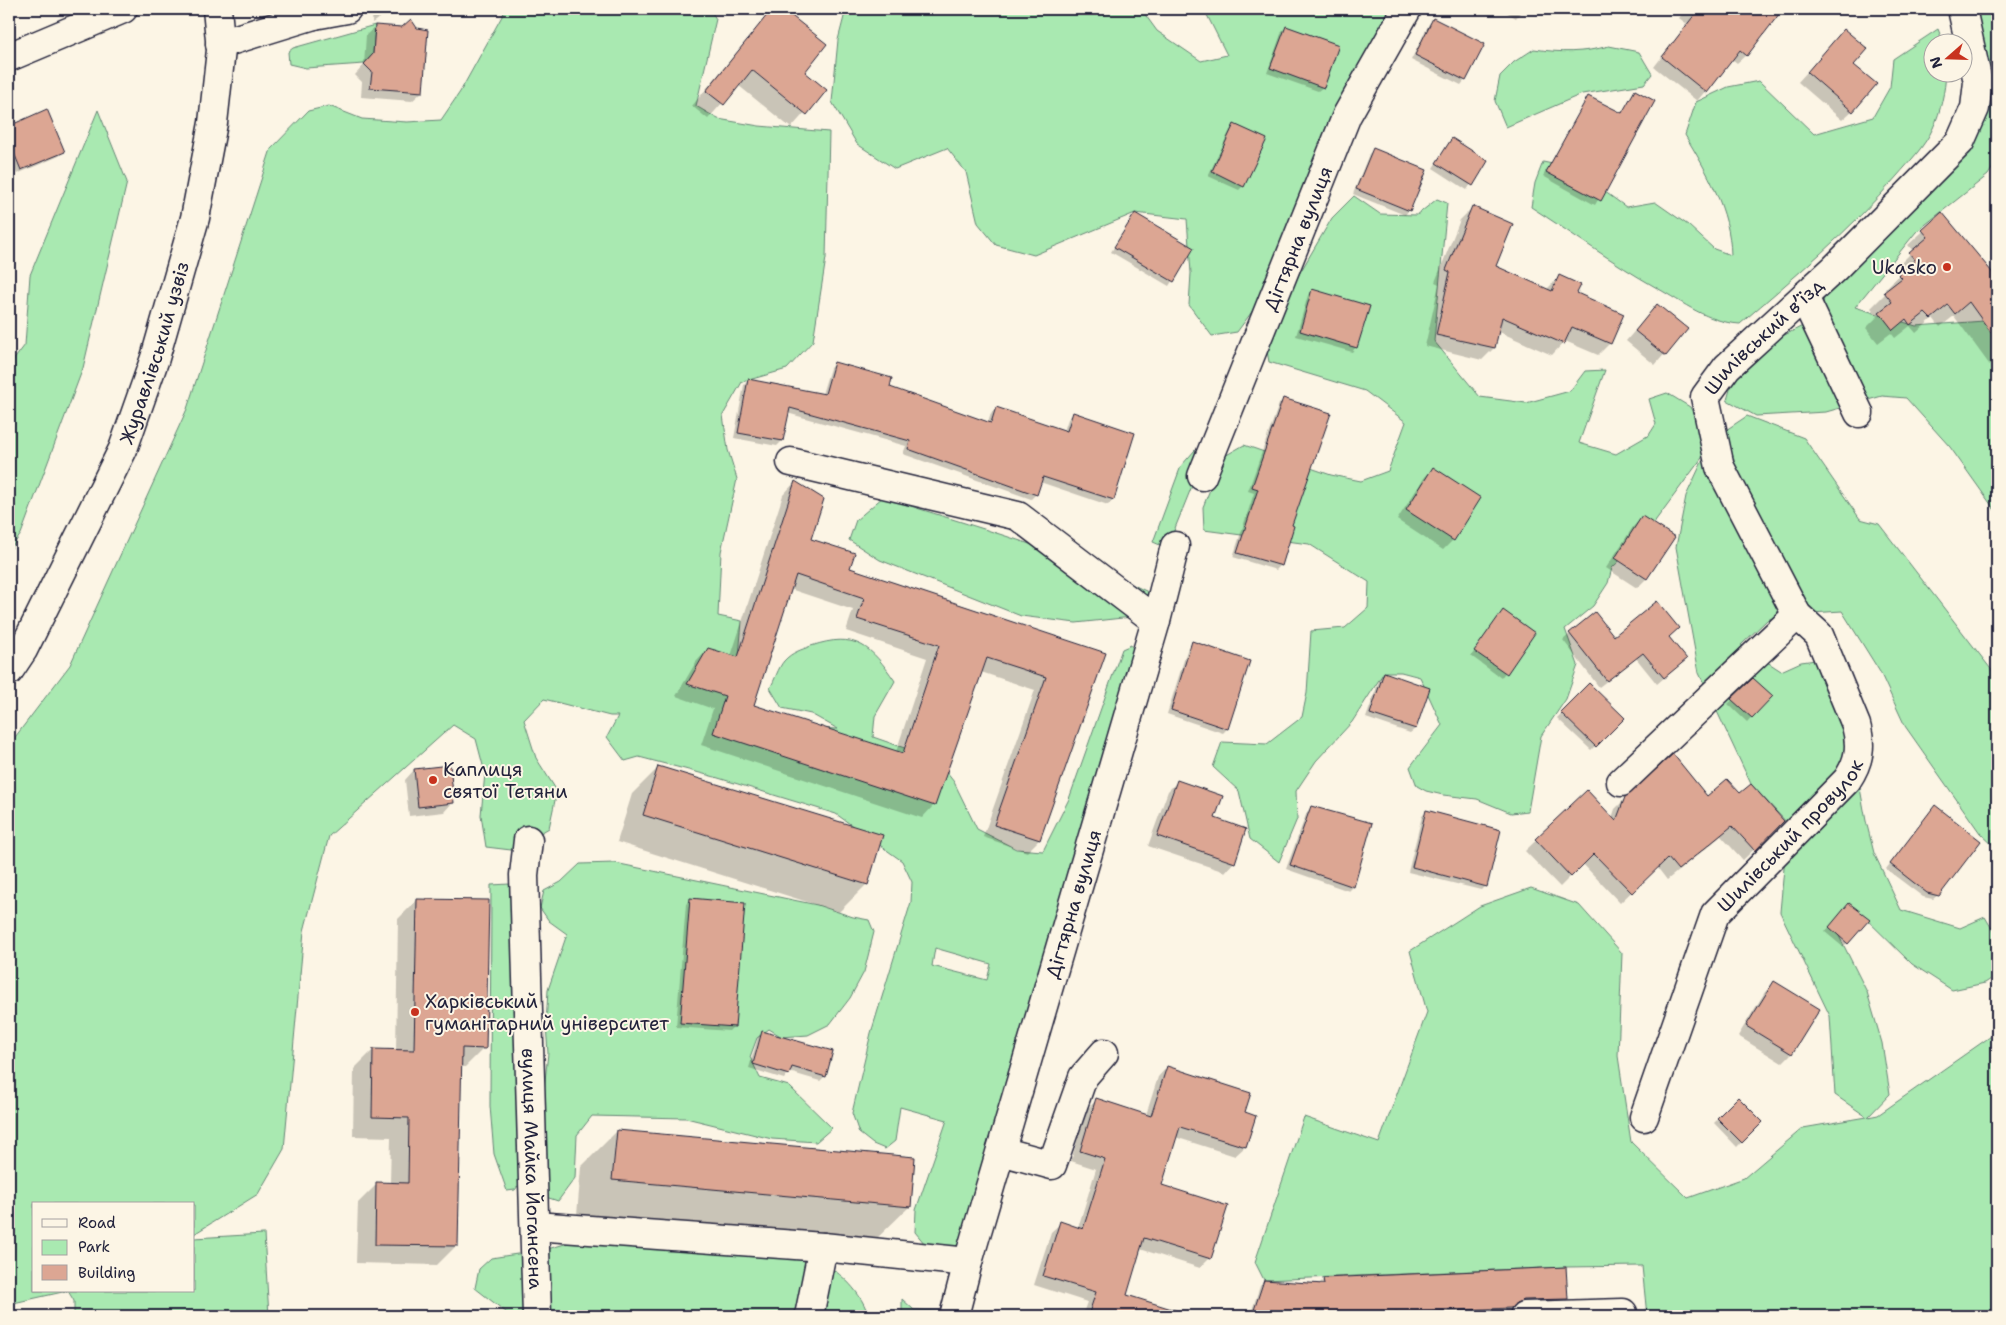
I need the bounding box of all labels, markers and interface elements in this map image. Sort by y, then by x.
north arrow [1924,32,1974,82]
text: N [1925,54,1946,71]
street label: Дігтярна вулиця [1258,162,1338,315]
place label: Ukasko [1872,255,1937,280]
street label: Журавлівський узвіз [114,259,195,448]
marker: Ukasko [1941,261,1953,273]
street label: Шилівський в’їзд [1699,273,1829,400]
street label: Шилівський провулок [1712,756,1869,918]
place label: Каплиця святої Тетяни [443,757,568,804]
marker: Каплиця святої Тетяни [427,774,439,786]
street label: Дігтярна вулиця [1040,827,1107,981]
place label: Харківський гуманітарний університет [425,989,669,1036]
marker: Харківський гуманітарний університет [409,1006,421,1018]
street label: вулиця Майка Йогансена [516,1048,548,1290]
legend [32,1202,195,1292]
text: Road [78,1213,116,1233]
text: Park [78,1237,110,1257]
text: Building [78,1263,135,1283]

